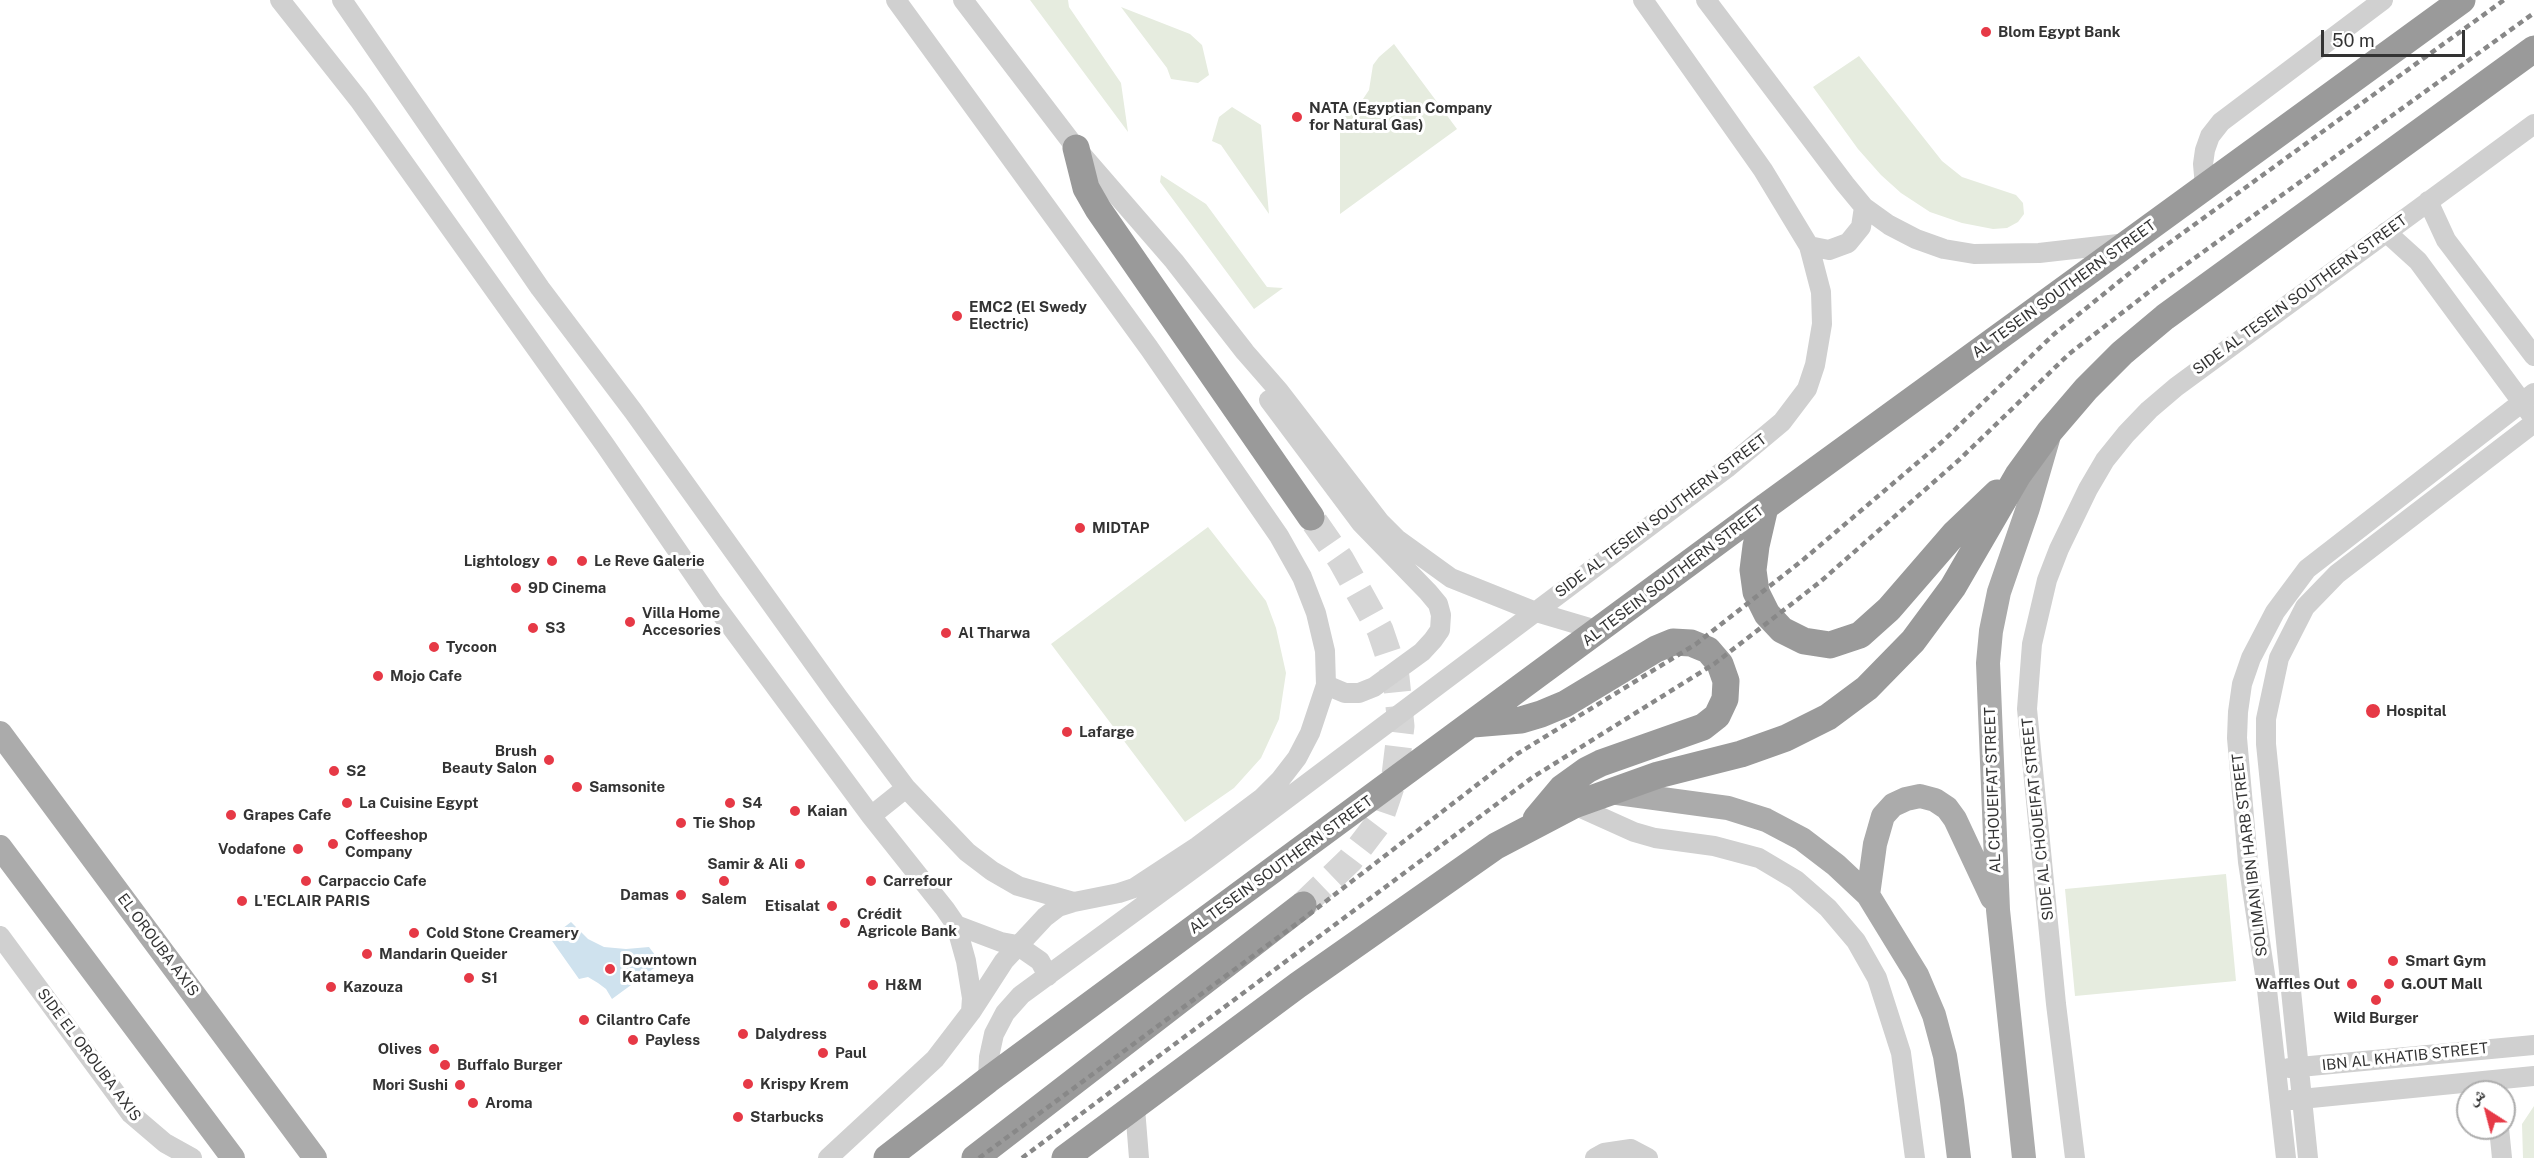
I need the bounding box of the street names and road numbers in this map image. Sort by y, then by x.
street label: SIDE AL TESEIN SOUTHERN STREET [2189,211,2411,379]
street label: AL TESEIN SOUTHERN STREET [1969,216,2159,362]
street label: SIDE AL TESEIN SOUTHERN STREET [1552,431,1770,601]
street label: AL TESEIN SOUTHERN STREET [1579,502,1767,650]
street label: AL CHOUEIFAT STREET [1981,707,2005,873]
street label: SIDE AL CHOUEIFAT STREET [2018,717,2058,921]
street label: SOLIMAN IBN HARB STREET [2229,752,2271,958]
street label: AL TESEIN SOUTHERN STREET [1186,792,1376,938]
street label: EL OROUBA AXIS [114,890,202,1000]
street label: SIDE EL OROUBA AXIS [33,985,145,1125]
street label: IBN AL KHATIB STREET [2321,1039,2489,1075]

